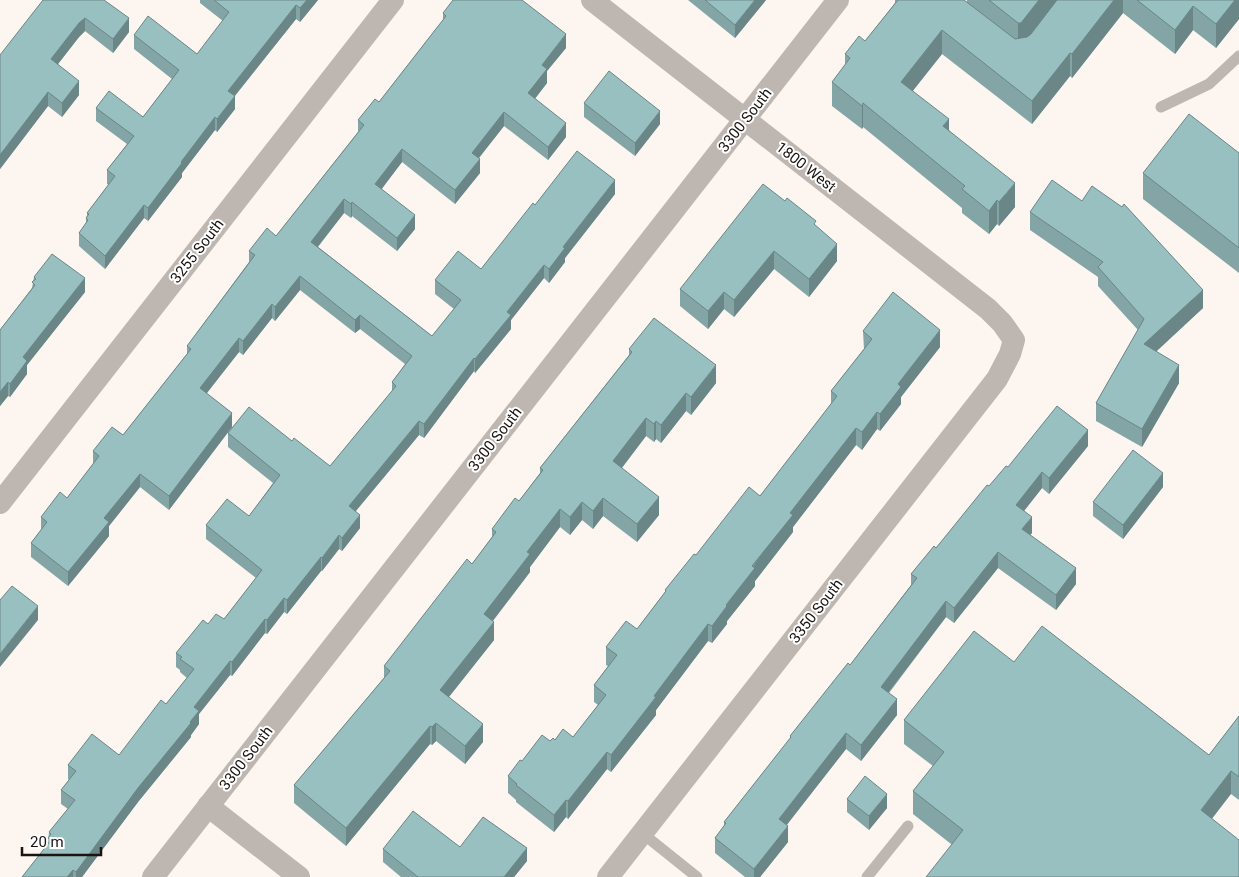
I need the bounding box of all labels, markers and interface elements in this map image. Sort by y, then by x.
street label: 3300 South [714,84,776,156]
street label: 1800 West [772,138,840,196]
street label: 3255 South [166,215,228,287]
street label: 3300 South [464,403,526,475]
street label: 3350 South [785,575,847,647]
street label: 3300 South [215,722,277,794]
scale bar [22,824,101,856]
text: 20 m [30,833,64,851]

